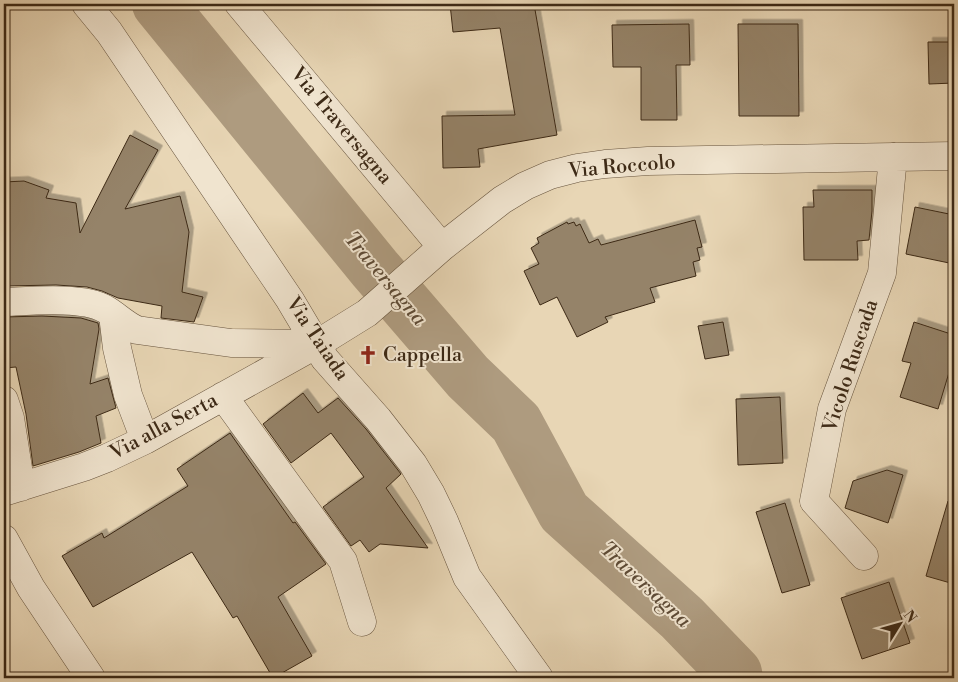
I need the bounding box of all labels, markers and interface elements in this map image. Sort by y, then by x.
street label: Via Traversagna [284,62,398,190]
street label: Via Roccolo [566,150,677,184]
water label: Traversagna [338,227,432,332]
street label: Via Taiada [279,292,354,386]
street label: Vicolo Ruscada [817,296,884,436]
place label: Cappella [383,343,463,368]
church icon: Cappella [357,344,379,366]
street label: Via alla Serta [105,388,223,466]
water label: Traversagna [594,536,696,634]
north arrow [876,600,926,650]
text: N [899,607,920,627]

